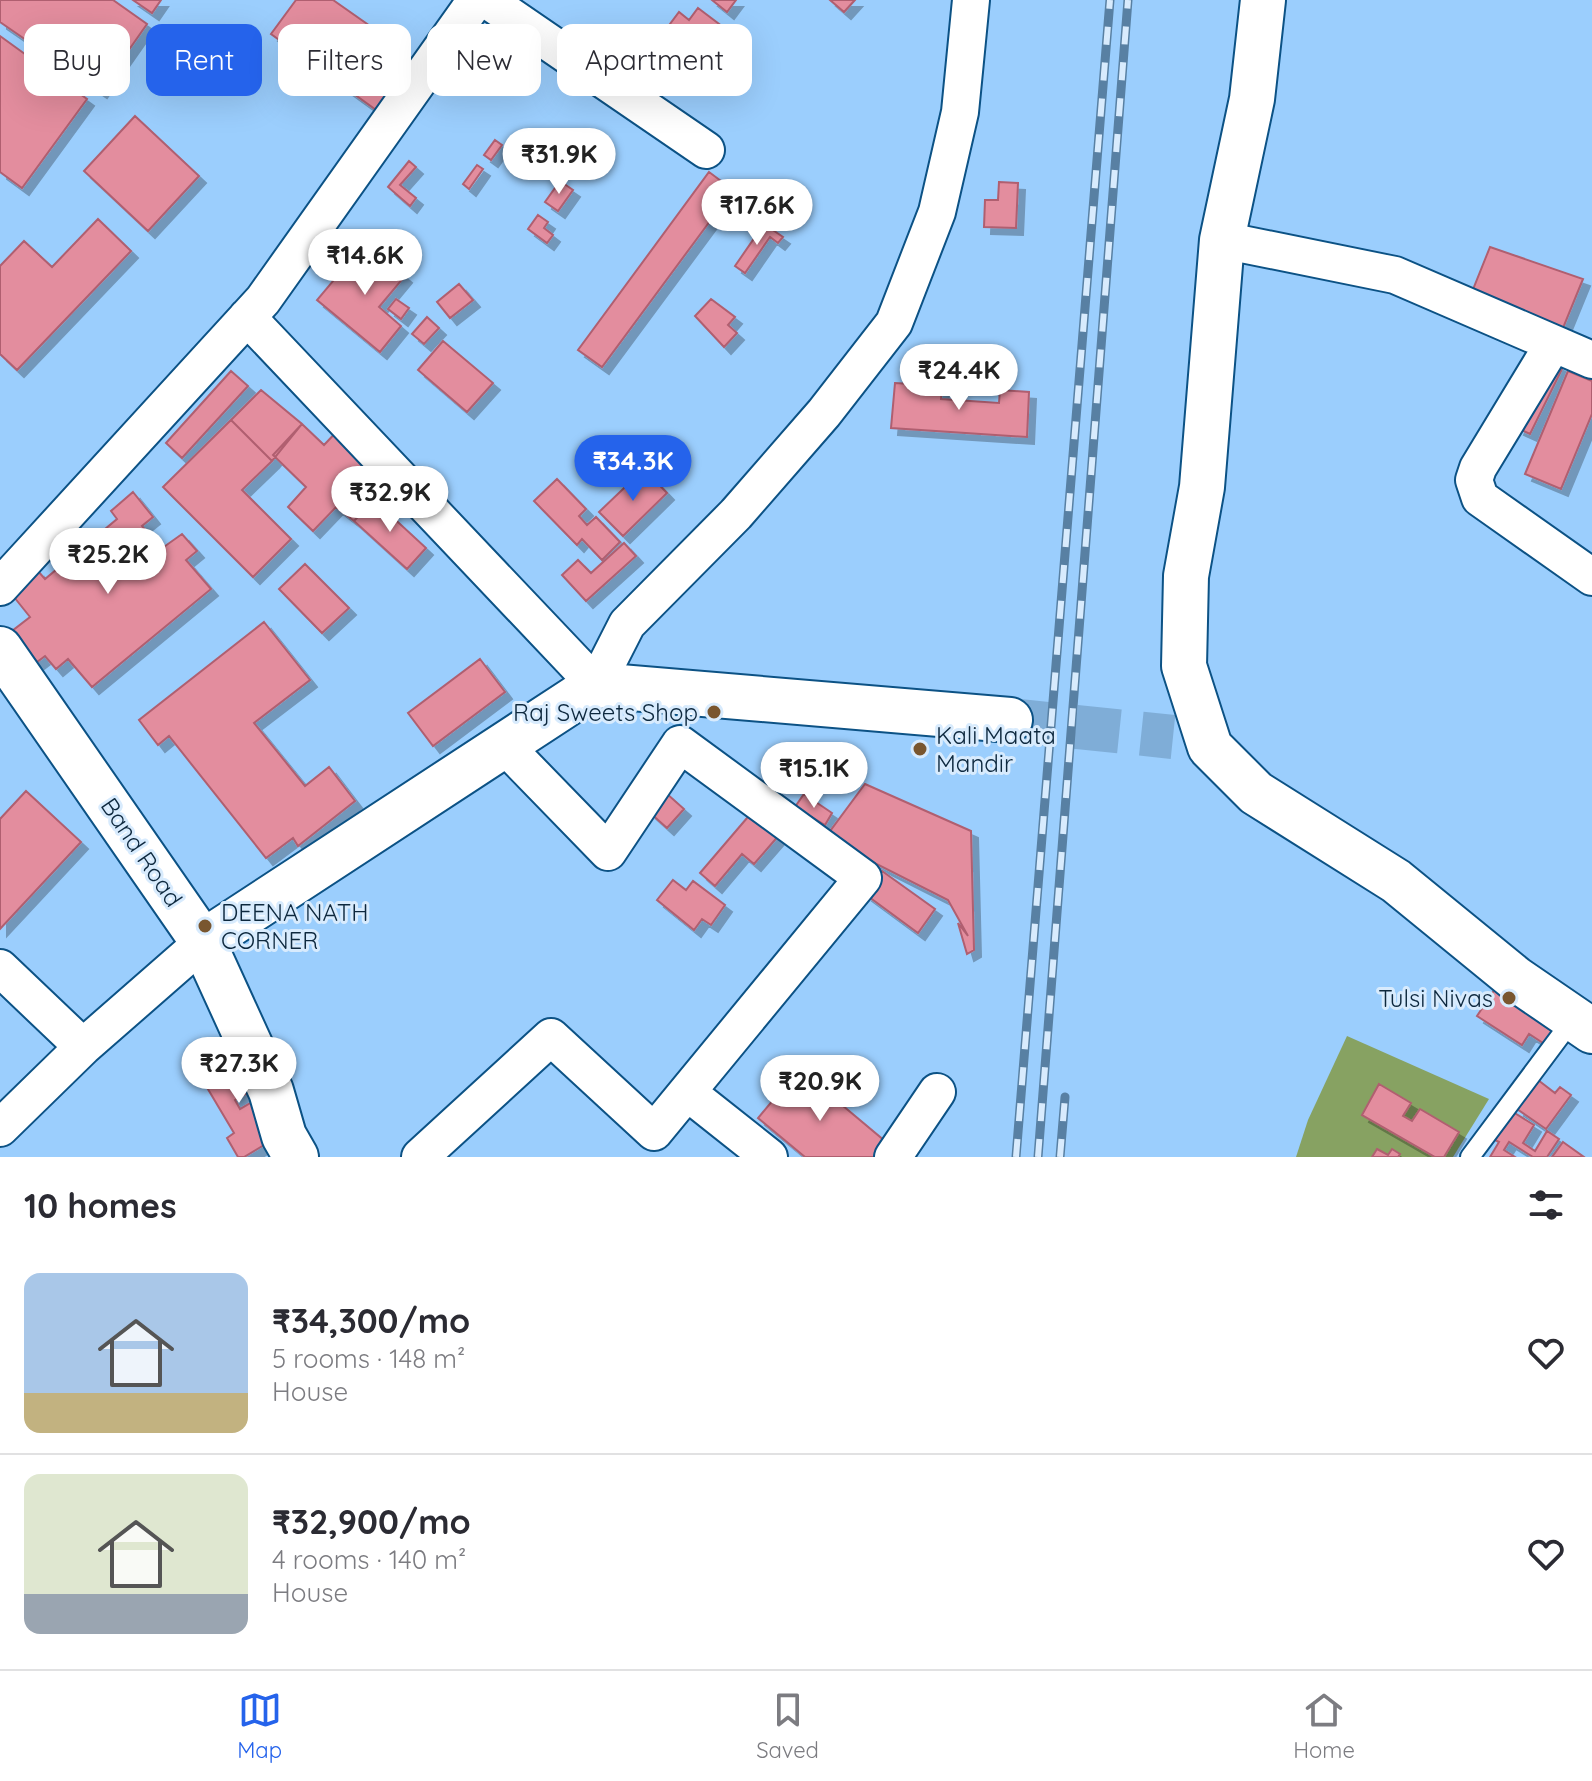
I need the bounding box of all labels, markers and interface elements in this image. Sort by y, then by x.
chip: Buy [24,24,130,96]
chip: Rent [146,24,262,96]
chip: Filters [278,24,411,96]
chip: New [427,24,541,96]
chip: Apartment [557,24,752,96]
pin: ₹31.9K [494,128,624,196]
text: ₹31.9K [521,137,597,170]
pin: ₹17.6K [692,179,822,247]
text: ₹17.6K [720,188,794,221]
pin: ₹14.6K [300,229,430,297]
text: ₹14.6K [326,238,404,271]
pin: ₹24.4K [894,344,1024,412]
text: ₹24.4K [918,353,1000,386]
pin: ₹34.3K [568,435,698,503]
text: ₹34.3K [592,444,674,477]
pin: ₹32.9K [325,466,455,534]
text: ₹32.9K [349,475,431,508]
pin: ₹25.2K [43,528,173,596]
text: ₹25.2K [67,537,149,570]
place label: Raj Sweets Shop [513,697,698,727]
marker: Raj Sweets Shop [705,703,723,721]
place label: Kali Maata Mandir [936,720,1056,778]
marker: Kali Maata Mandir [911,740,929,758]
pin: ₹15.1K [749,742,879,810]
text: ₹15.1K [779,751,849,784]
street label: Band Road [95,792,189,912]
place label: DEENA NATH CORNER [221,897,369,955]
marker: DEENA NATH CORNER [196,917,214,935]
place label: Tulsi Nivas [1378,983,1493,1013]
marker: Tulsi Nivas [1500,989,1518,1007]
pin: ₹27.3K [174,1037,304,1105]
text: ₹27.3K [199,1046,279,1079]
pin: ₹20.9K [755,1055,885,1123]
text: ₹20.9K [778,1064,862,1097]
icon: filters [1524,1183,1568,1227]
text: 10 homes [24,1184,177,1227]
text: ₹34,300/mo [272,1299,470,1342]
icon: home [88,1305,184,1401]
icon: heart [1524,1331,1568,1375]
text: 5 rooms · 148 m² [272,1342,465,1375]
text: House [272,1375,348,1408]
text: ₹32,900/mo [272,1500,471,1543]
icon: home [88,1506,184,1602]
icon: heart [1524,1532,1568,1576]
text: 4 rooms · 140 m² [272,1543,466,1576]
text: House [272,1576,348,1609]
tab: Map [237,1688,282,1764]
tab: Saved [756,1688,819,1764]
tab: Home [1293,1688,1355,1764]

